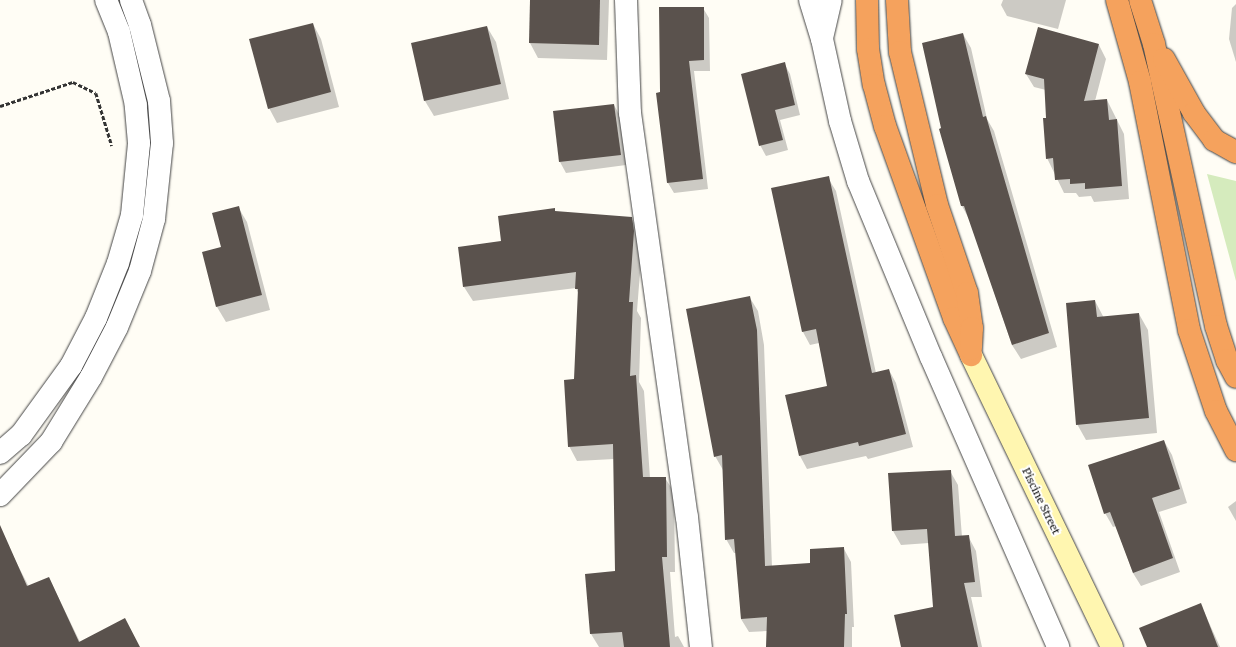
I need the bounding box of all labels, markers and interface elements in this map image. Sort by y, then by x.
street label: Piscine Street [1019,466,1063,536]

